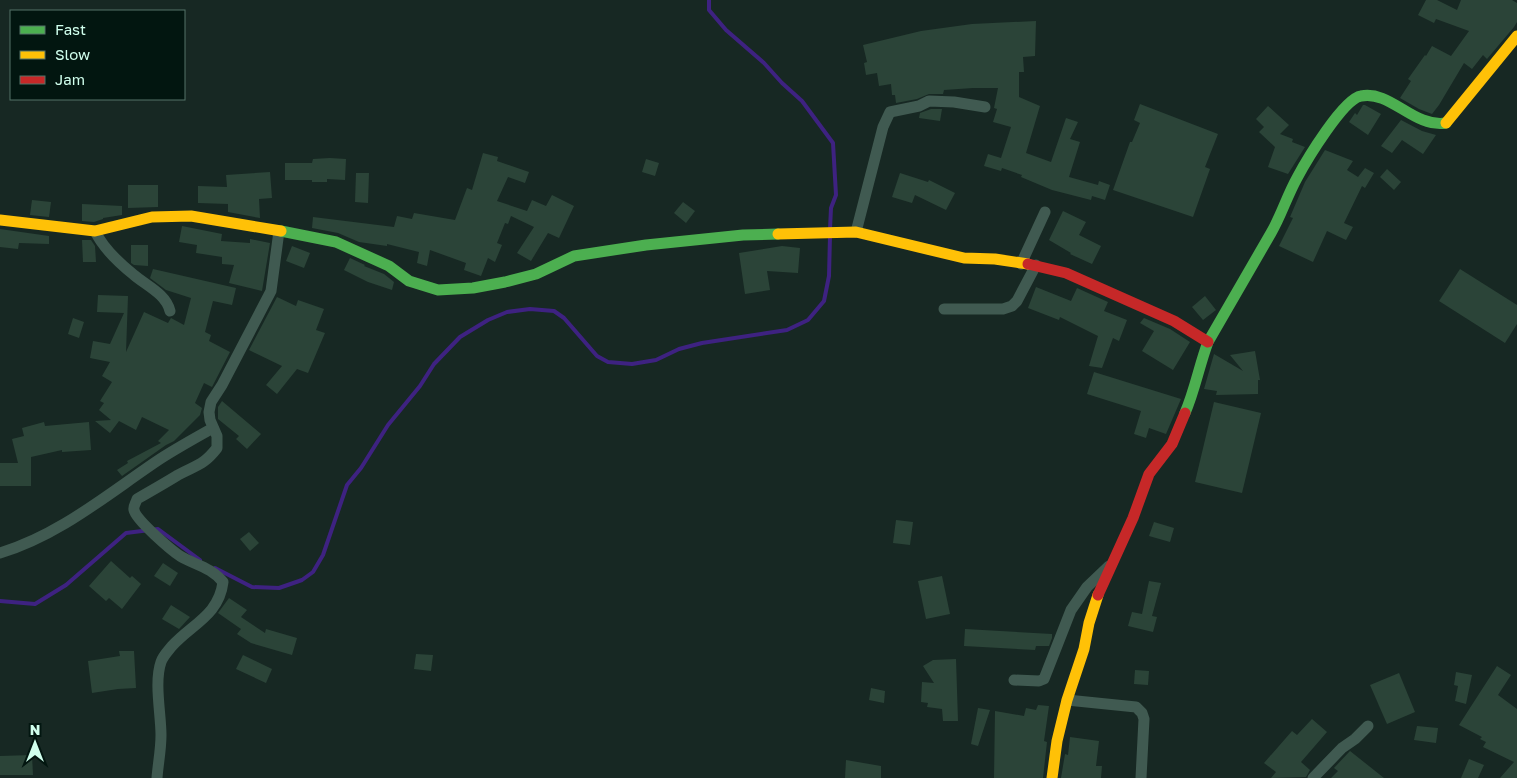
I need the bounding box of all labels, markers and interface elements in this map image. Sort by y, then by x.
legend [10,10,185,100]
text: Fast [55,20,86,38]
text: Slow [55,45,90,63]
text: Jam [55,70,85,88]
north arrow [10,718,60,768]
text: N [30,721,40,738]

